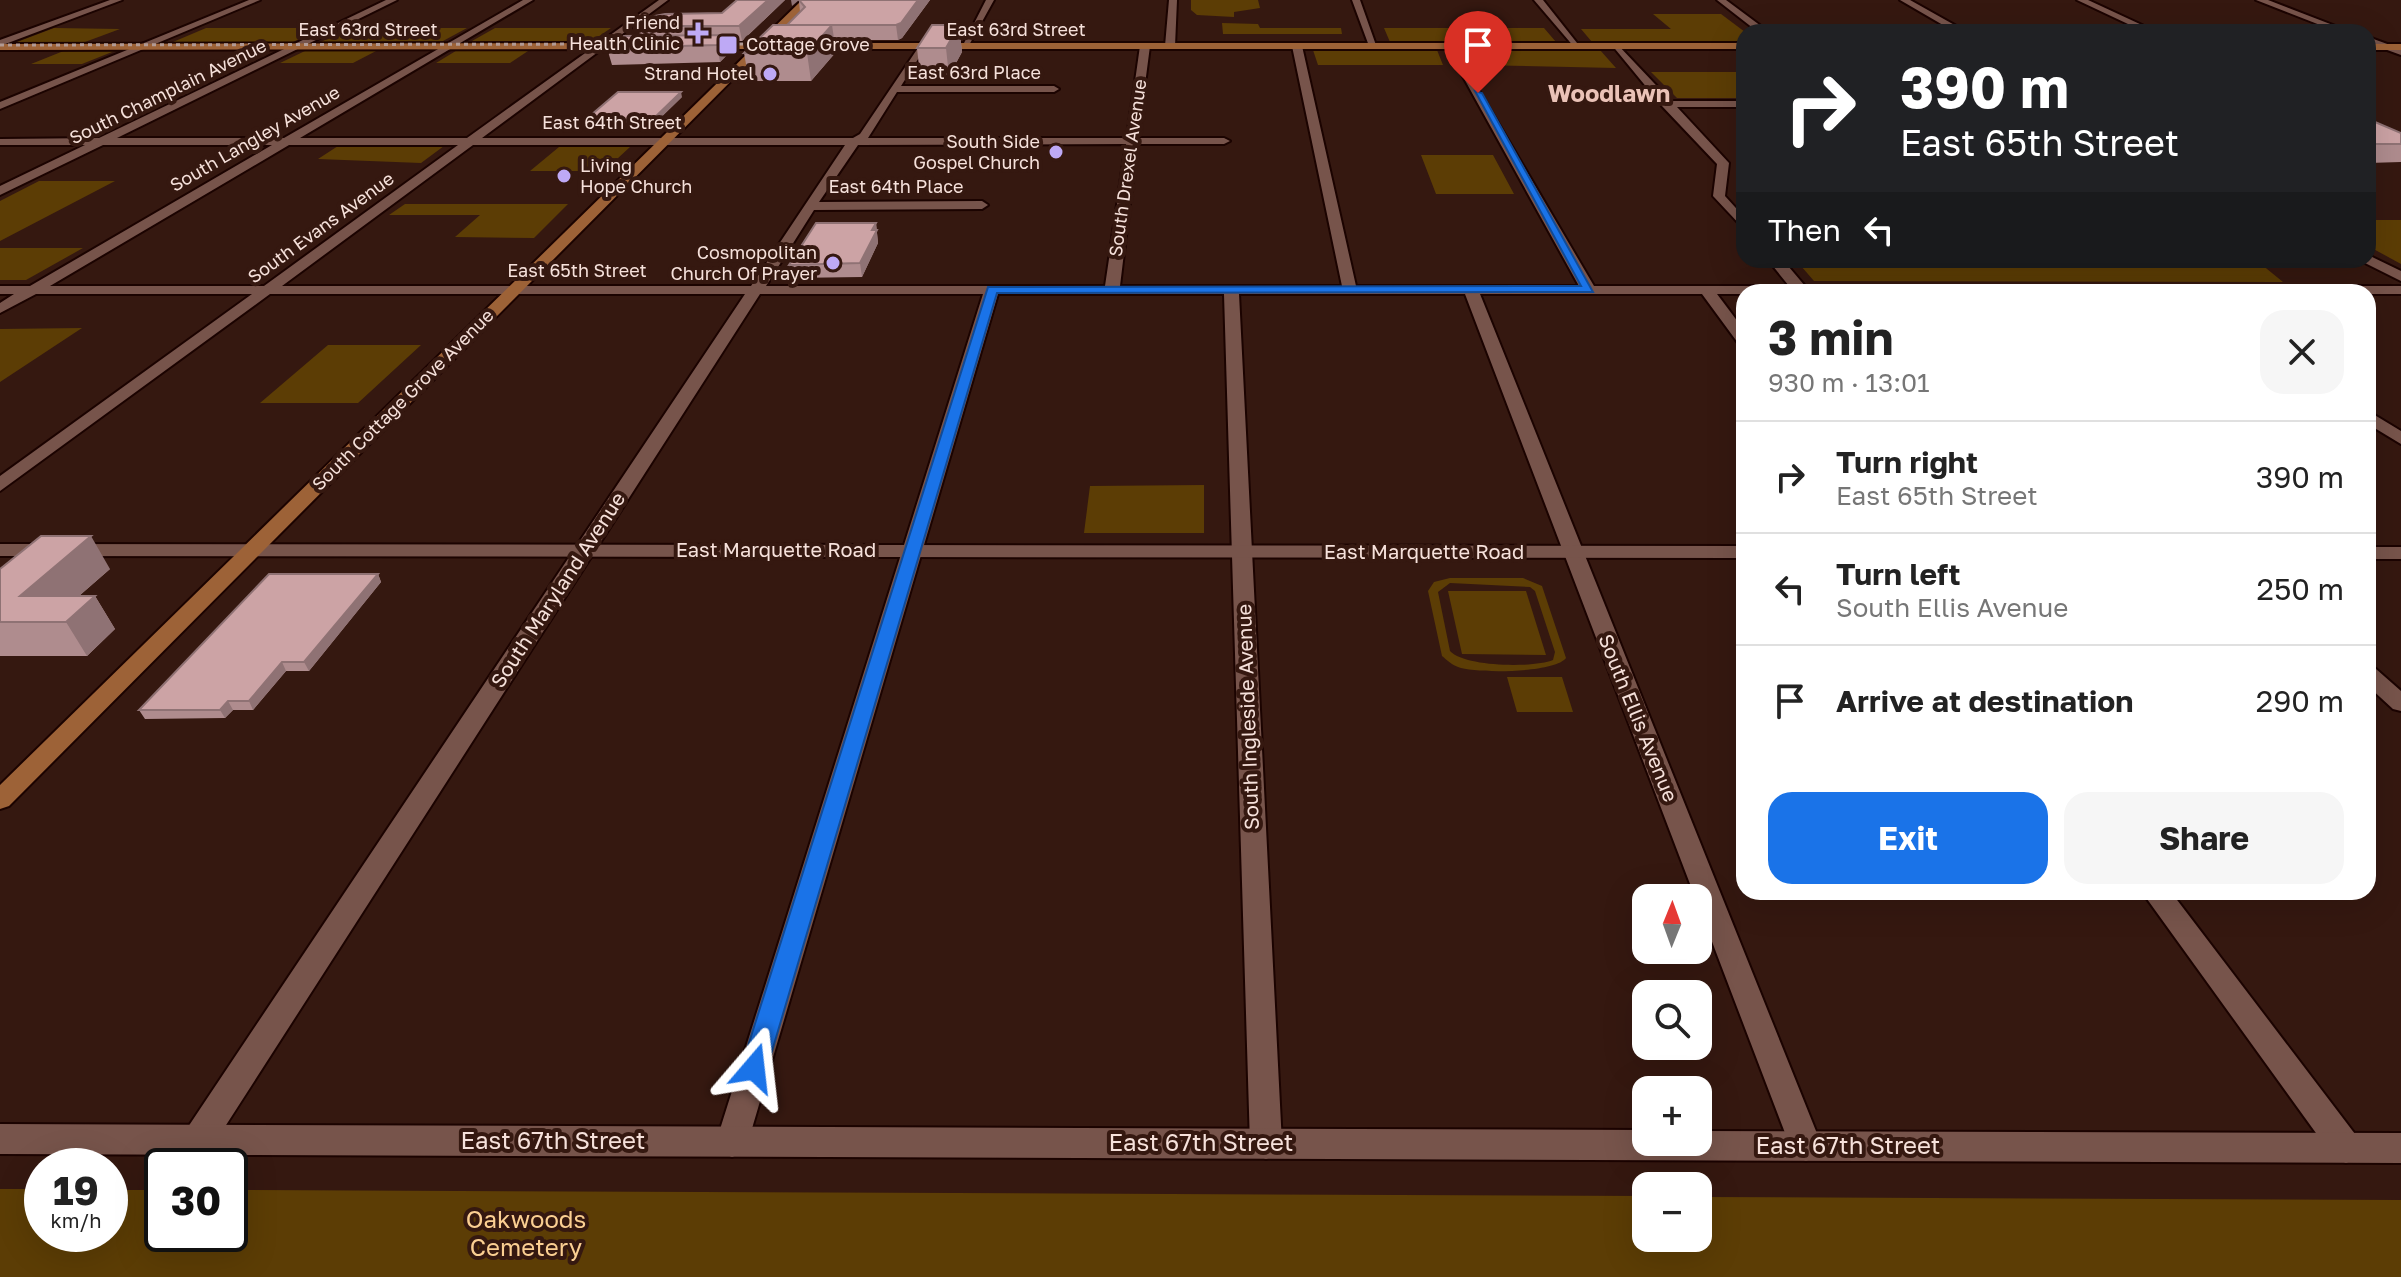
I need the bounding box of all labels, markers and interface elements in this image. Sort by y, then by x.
place label: Friend Health Clinic [569,11,680,54]
pin [1444,11,1512,93]
street label: East 63rd Street [298,18,438,40]
street label: East 63rd Street [946,18,1086,40]
marker: Friend Health Clinic [687,22,709,44]
icon: arrive [1456,23,1500,67]
place label: Cottage Grove [746,33,870,55]
street label: South Champlain Avenue [66,34,270,148]
marker: Cottage Grove [717,34,739,56]
text: 390 m [1900,53,2069,120]
icon: right [1768,56,1872,160]
street label: East 63rd Place [907,61,1041,83]
place label: Strand Hotel [644,62,754,84]
marker: Strand Hotel [761,65,779,83]
street label: South Drexel Avenue [1104,78,1150,258]
district label: Woodlawn [1548,78,1670,107]
street label: South Langley Avenue [166,80,343,196]
street label: East 64th Street [542,111,682,133]
text: East 65th Street [1900,121,2179,164]
place label: South Side Gospel Church [913,130,1040,173]
marker: South Side Gospel Church [1047,143,1065,161]
place label: Living Hope Church [580,154,692,197]
street label: South Evans Avenue [243,167,398,288]
marker: Living Hope Church [555,167,573,185]
street label: East 64th Place [829,175,963,197]
icon: left [1857,208,1901,252]
text: Then [1768,212,1841,248]
place label: Cosmopolitan Church Of Prayer [671,241,817,284]
marker: Cosmopolitan Church Of Prayer [824,254,842,272]
street label: East 65th Street [507,259,647,281]
street label: South Cottage Grove Avenue [307,304,498,495]
text: 3 min [1768,308,1893,366]
button: close [2260,310,2344,394]
text: 930 m · 13:01 [1768,367,1930,398]
text: Turn right [1836,444,1978,480]
icon: right [1768,455,1812,499]
text: 390 m [2256,459,2344,495]
text: East 65th Street [1836,480,2038,511]
street label: South Maryland Avenue [485,487,629,692]
street label: East Marquette Road [676,537,876,561]
street label: East Marquette Road [1324,539,1524,563]
text: Turn left [1836,556,1961,592]
icon: left [1768,567,1812,611]
text: 250 m [2257,571,2344,607]
text: South Ellis Avenue [1836,592,2068,623]
street label: South Ingleside Avenue [1231,604,1263,831]
street label: South Ellis Avenue [1594,630,1684,805]
icon: arrive [1768,679,1812,723]
text: Arrive at destination [1836,683,2133,719]
text: 290 m [2256,683,2344,719]
button: Exit [1768,792,2048,884]
button: Share [2064,792,2344,884]
north arrow [1632,884,1712,964]
map controls [1632,884,1712,1252]
button: search [1632,980,1712,1060]
position arrow [712,1026,796,1110]
button: + [1632,1076,1712,1156]
street label: East 67th Street [461,1125,645,1154]
street label: East 67th Street [1109,1127,1293,1156]
street label: East 67th Street [1756,1130,1940,1159]
speed limit sign: 30 [144,1148,248,1252]
text: 19 [53,1166,99,1214]
button: − [1632,1172,1712,1252]
park label: Oakwoods Cemetery [466,1204,586,1261]
text: km/h [51,1208,101,1232]

